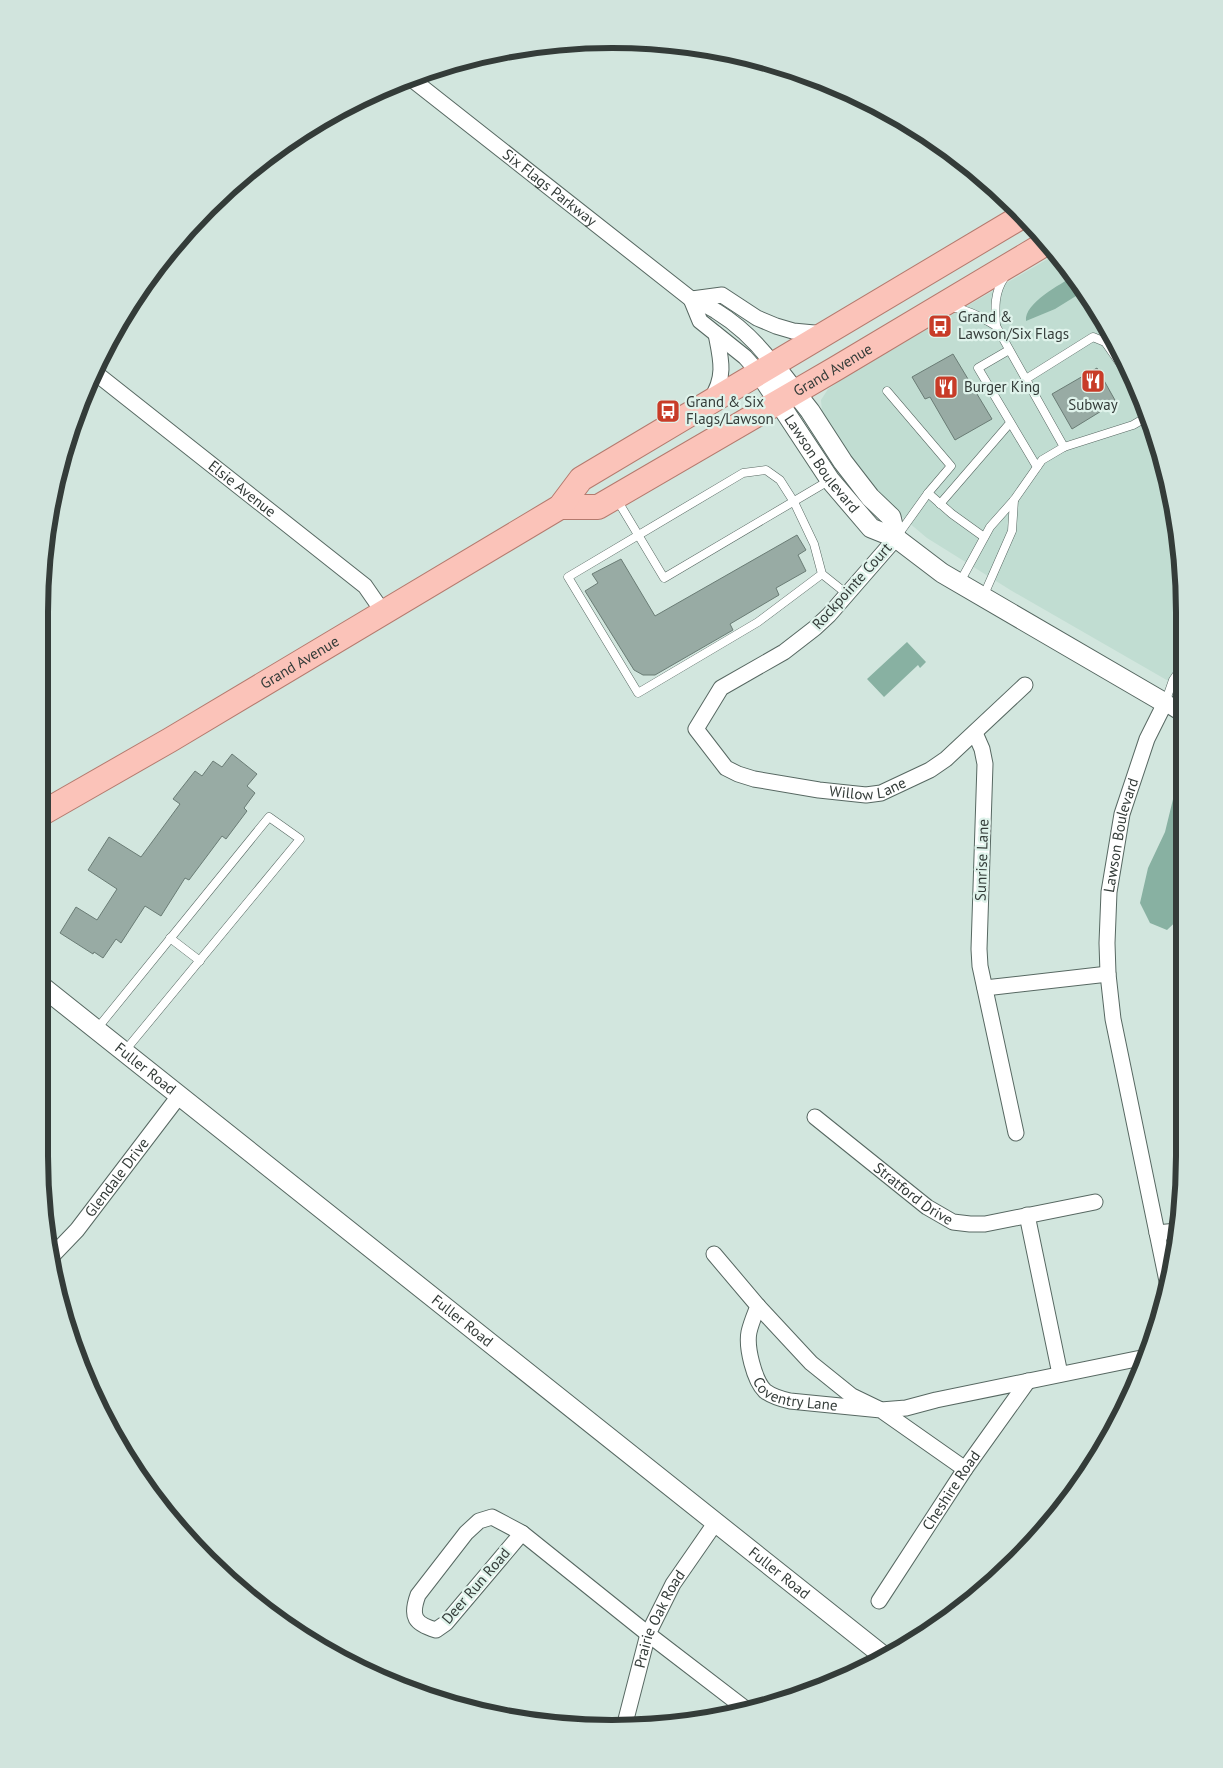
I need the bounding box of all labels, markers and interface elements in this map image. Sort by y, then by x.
street label: Six Flags Parkway [499,144,601,230]
place label: Grand & Lawson/Six Flags [958,307,1069,343]
bus stop icon: Grand & Lawson/Six Flags [927,313,953,339]
street label: Grand Avenue [790,339,876,400]
restaurant icon: Subway [1080,368,1106,394]
restaurant icon: Burger King [933,374,959,400]
place label: Burger King [964,377,1040,396]
place label: Grand & Six Flags/Lawson [686,392,774,428]
place label: Subway [1068,395,1118,414]
bus stop icon: Grand & Six Flags/Lawson [655,398,681,424]
street label: Lawson Boulevard [780,411,864,517]
street label: Elsie Avenue [205,456,280,521]
street label: Rockpointe Court [808,538,895,633]
street label: Grand Avenue [257,631,342,693]
street label: Willow Lane [828,773,909,804]
street label: Lawson Boulevard [1099,775,1142,894]
street label: Sunrise Lane [971,819,992,901]
street label: Fuller Road [111,1038,180,1099]
street label: Glendale Drive [80,1134,153,1221]
street label: Stratford Drive [870,1158,957,1229]
street label: Fuller Road [428,1290,497,1351]
street label: Coventry Lane [749,1374,839,1415]
street label: Cheshire Road [918,1447,984,1534]
street label: Fuller Road [745,1542,814,1603]
street label: Deer Run Road [437,1544,514,1628]
street label: Prairie Oak Road [630,1566,689,1670]

